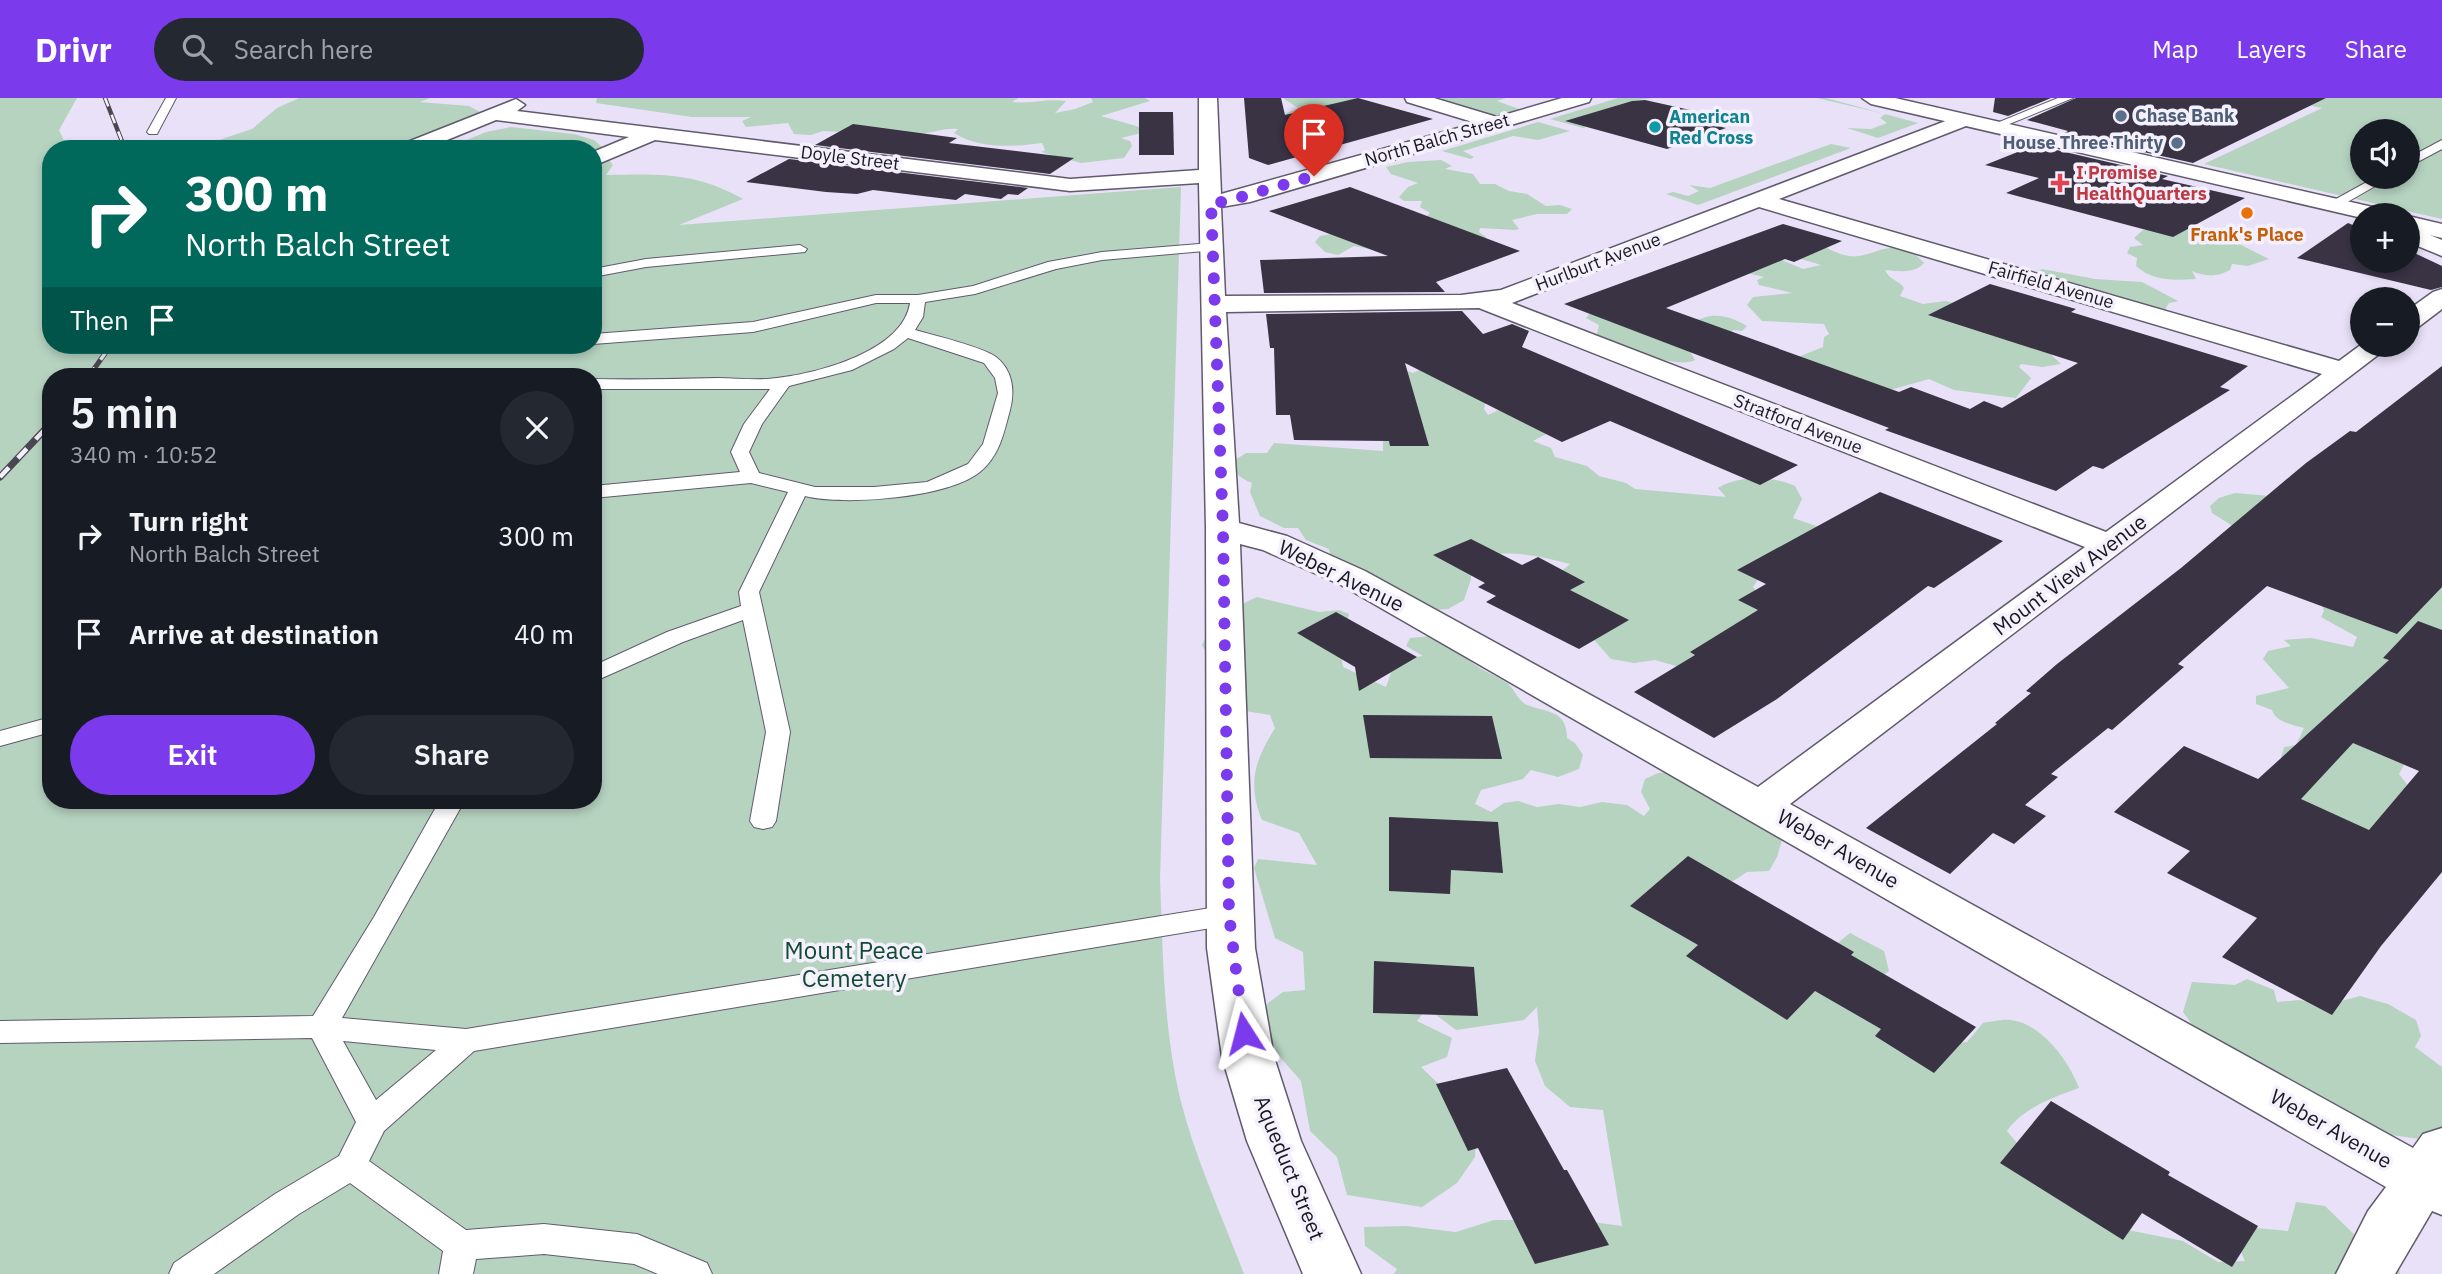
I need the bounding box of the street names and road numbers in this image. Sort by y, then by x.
street label: North Balch Street [1362,108,1512,171]
street label: Doyle Street [799,140,901,175]
street label: Hurlburt Avenue [1532,227,1664,296]
street label: Fairfield Avenue [1986,256,2117,314]
street label: Stratford Avenue [1730,388,1866,459]
street label: Mount View Avenue [1987,507,2152,641]
street label: Weber Avenue [1274,533,1409,618]
street label: Weber Avenue [1772,802,1905,894]
street label: Weber Avenue [2265,1082,2398,1174]
street label: Aqueduct Street [1248,1091,1332,1244]

